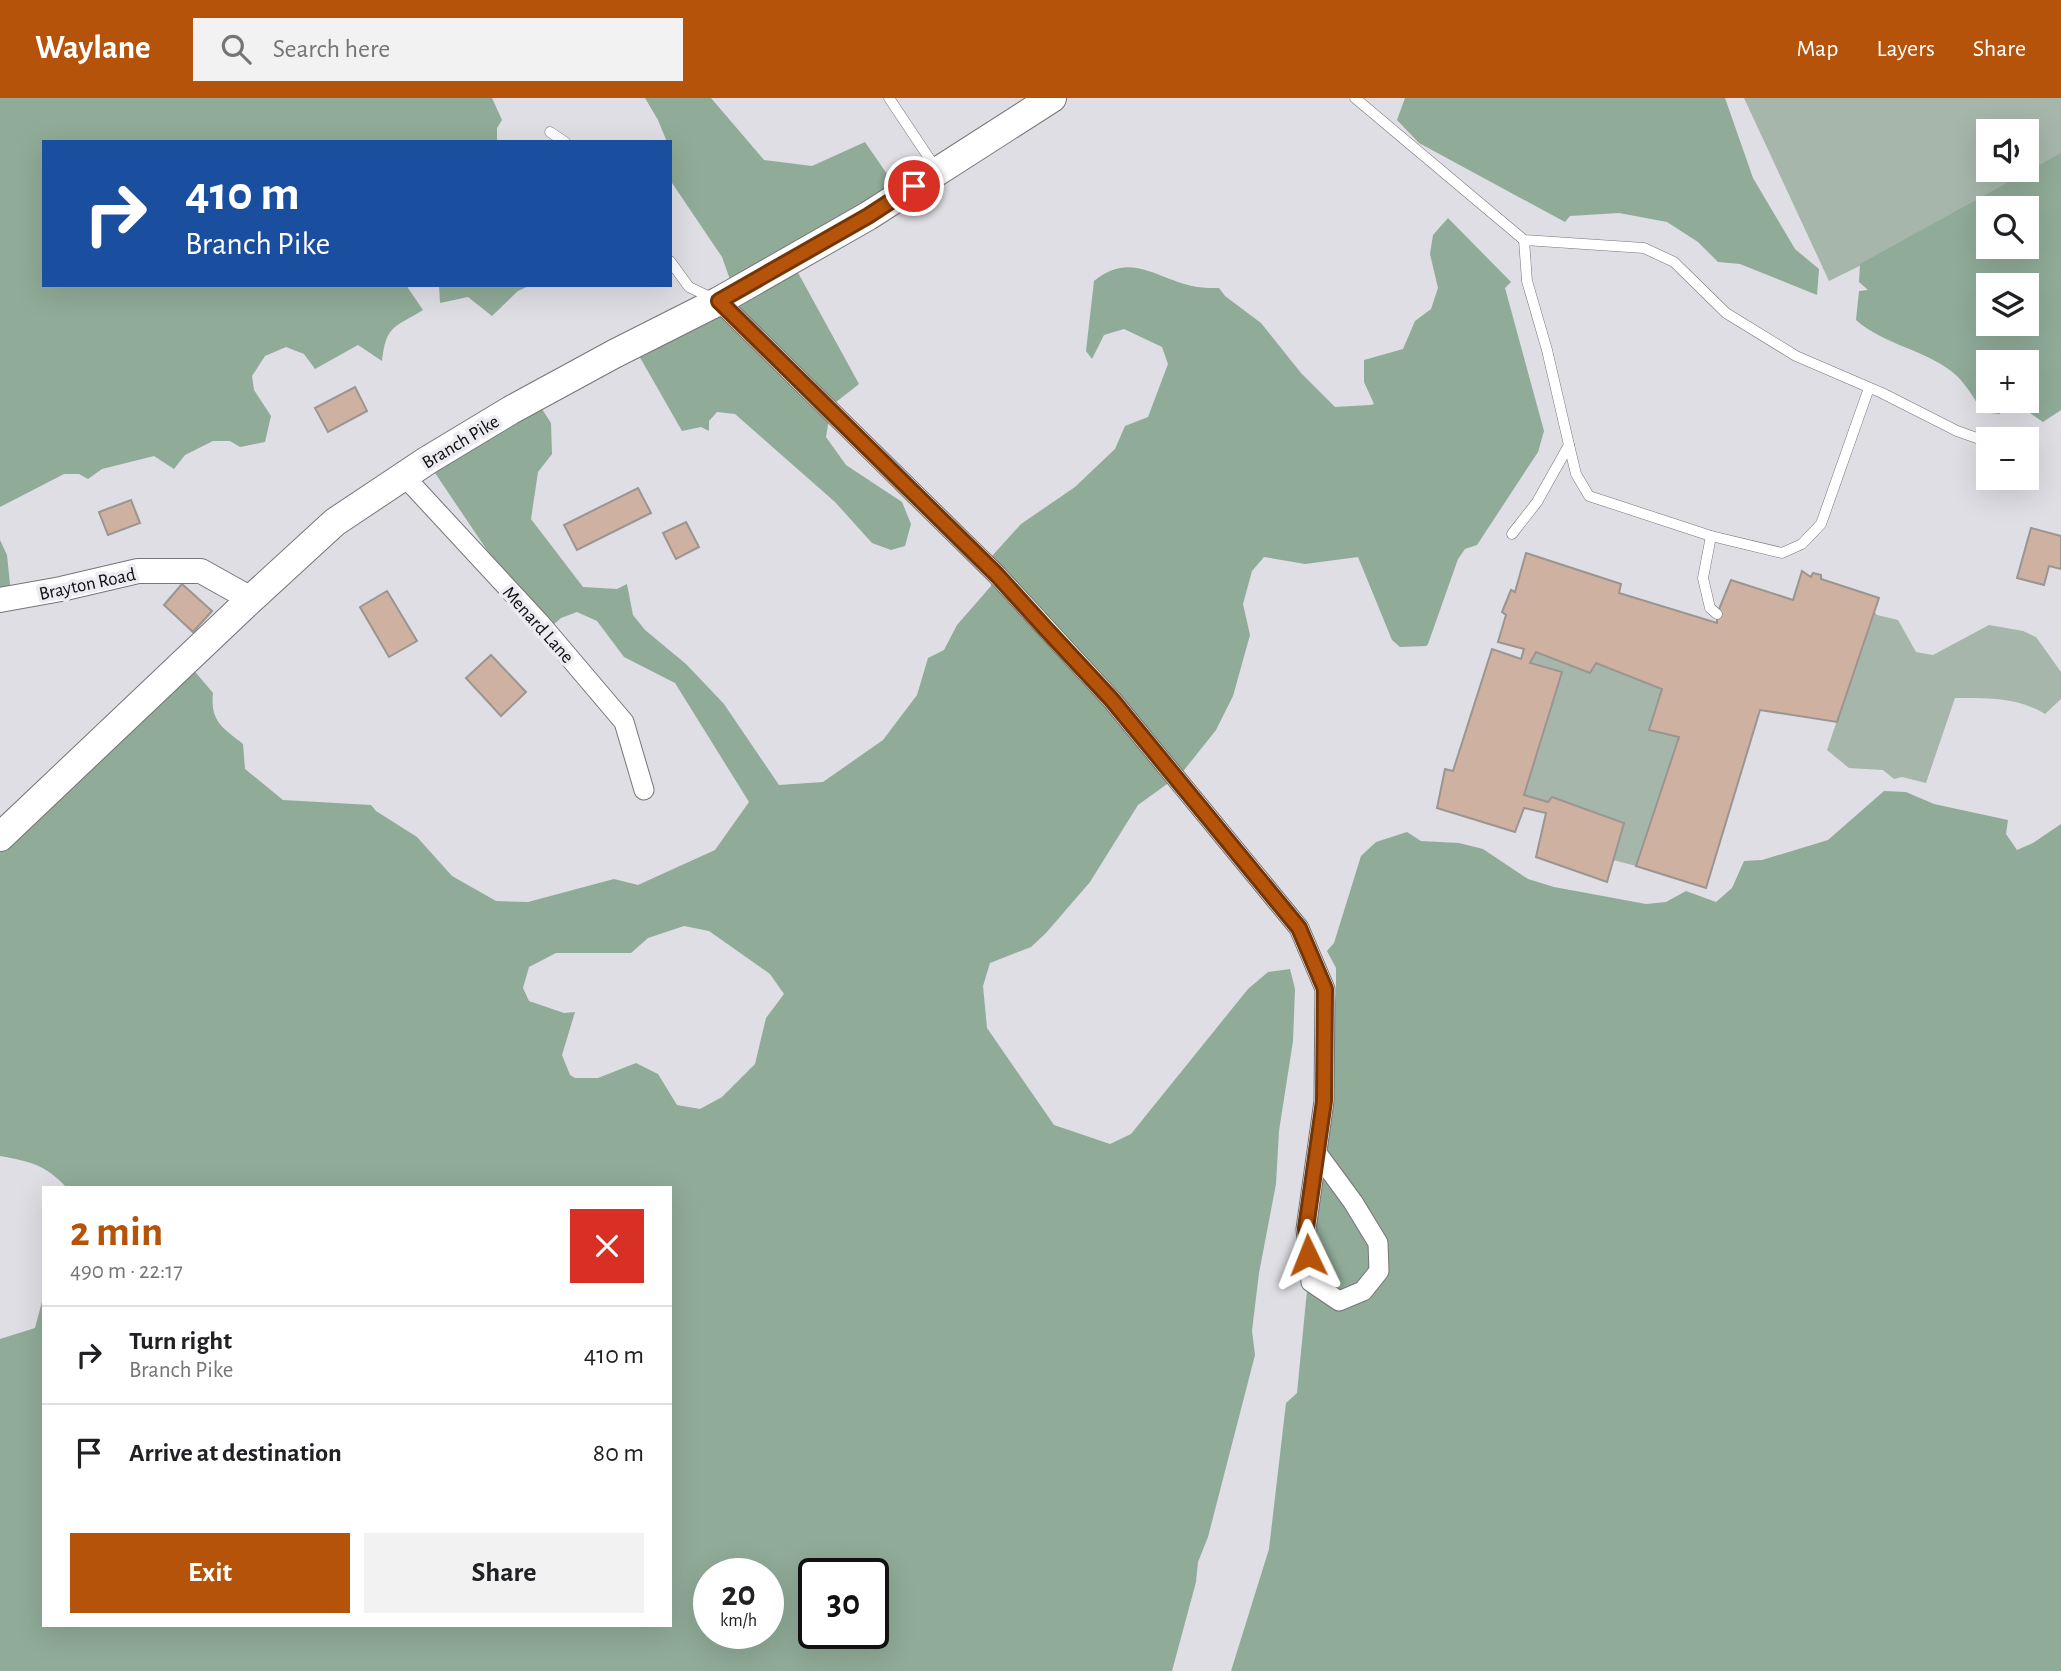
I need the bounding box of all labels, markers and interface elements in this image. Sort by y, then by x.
search box [193,18,683,81]
icon: search [217,30,255,68]
text: Waylane [35,32,151,65]
text: Search here [273,36,390,62]
text: Map [1796,37,1838,61]
text: Layers [1876,37,1935,61]
text: Share [1973,37,2026,61]
map controls [1976,119,2039,490]
button: sound [1976,119,2039,182]
pin [884,156,944,216]
icon: arrive [895,167,933,205]
icon: right [70,168,161,259]
text: 410 m [185,170,300,219]
button: search [1976,196,2039,259]
text: Branch Pike [185,228,330,260]
button: layers [1976,273,2039,336]
button: + [1976,350,2039,413]
street label: Branch Pike [419,412,503,473]
button: − [1976,427,2039,490]
street label: Brayton Road [37,565,137,604]
street label: Menard Lane [499,583,577,667]
button: close [570,1209,644,1283]
text: 2 min [70,1211,163,1253]
position arrow [1271,1218,1345,1292]
text: 490 m · 22:17 [70,1260,183,1283]
text: Turn right [129,1328,232,1354]
icon: right [70,1336,108,1374]
text: 410 m [584,1342,644,1368]
text: Branch Pike [129,1359,233,1382]
icon: arrive [70,1434,108,1472]
text: Arrive at destination [129,1440,342,1466]
text: 80 m [593,1440,644,1466]
button: Exit [70,1533,350,1613]
button: Share [364,1533,644,1613]
speed limit sign: 30 [798,1558,889,1649]
text: 20 [721,1577,756,1612]
text: km/h [720,1612,757,1630]

